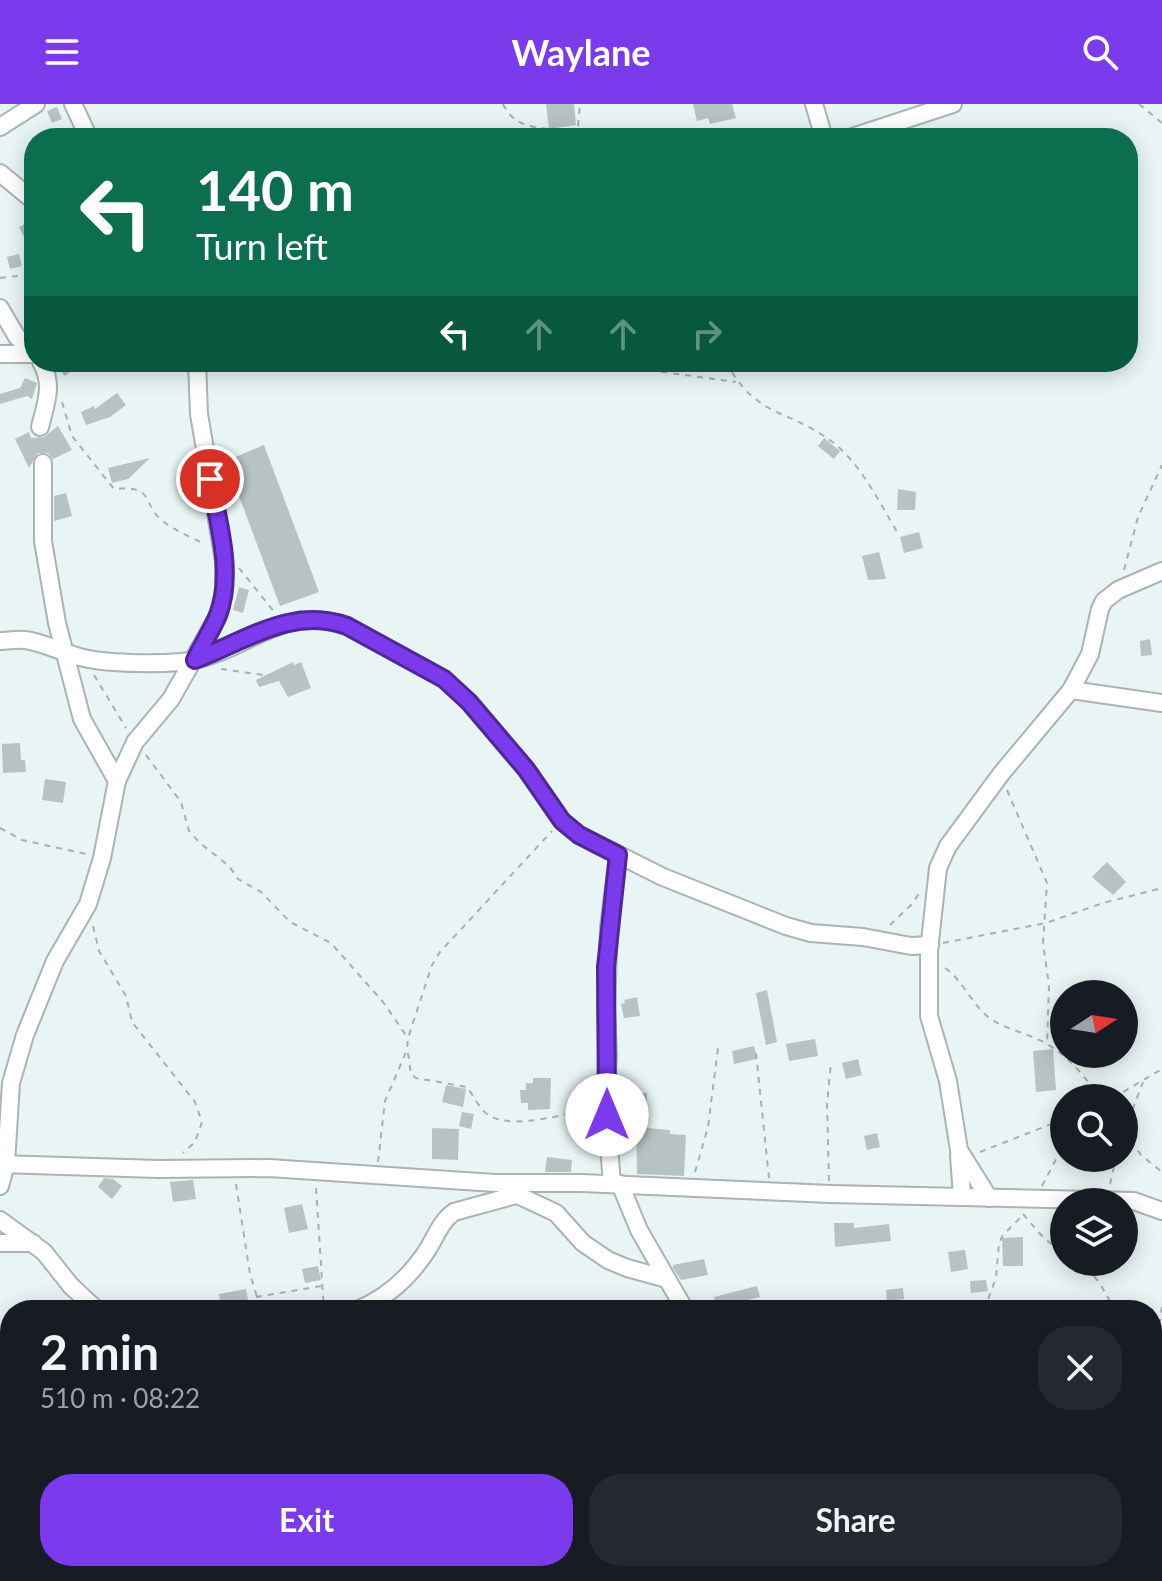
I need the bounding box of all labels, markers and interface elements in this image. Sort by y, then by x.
icon: menu [40,30,84,74]
text: Waylane [511,30,651,74]
icon: search [1078,30,1122,74]
text: 140 m [196,156,354,223]
icon: left [64,160,168,264]
text: Turn left [196,224,328,268]
icon: left [433,312,477,356]
icon: ahead [517,312,561,356]
icon: ahead [601,312,645,356]
icon: right [685,312,729,356]
pin [176,445,244,513]
icon: arrive [188,457,232,501]
north arrow [1050,980,1138,1068]
map controls [1050,980,1138,1276]
position arrow [565,1073,649,1157]
button: search [1050,1084,1138,1172]
button: layers [1050,1188,1138,1276]
text: 2 min [40,1323,159,1380]
button: close [1038,1326,1122,1410]
text: 510 m · 08:22 [40,1382,200,1414]
button: Exit [40,1474,573,1566]
button: Share [589,1474,1122,1566]

